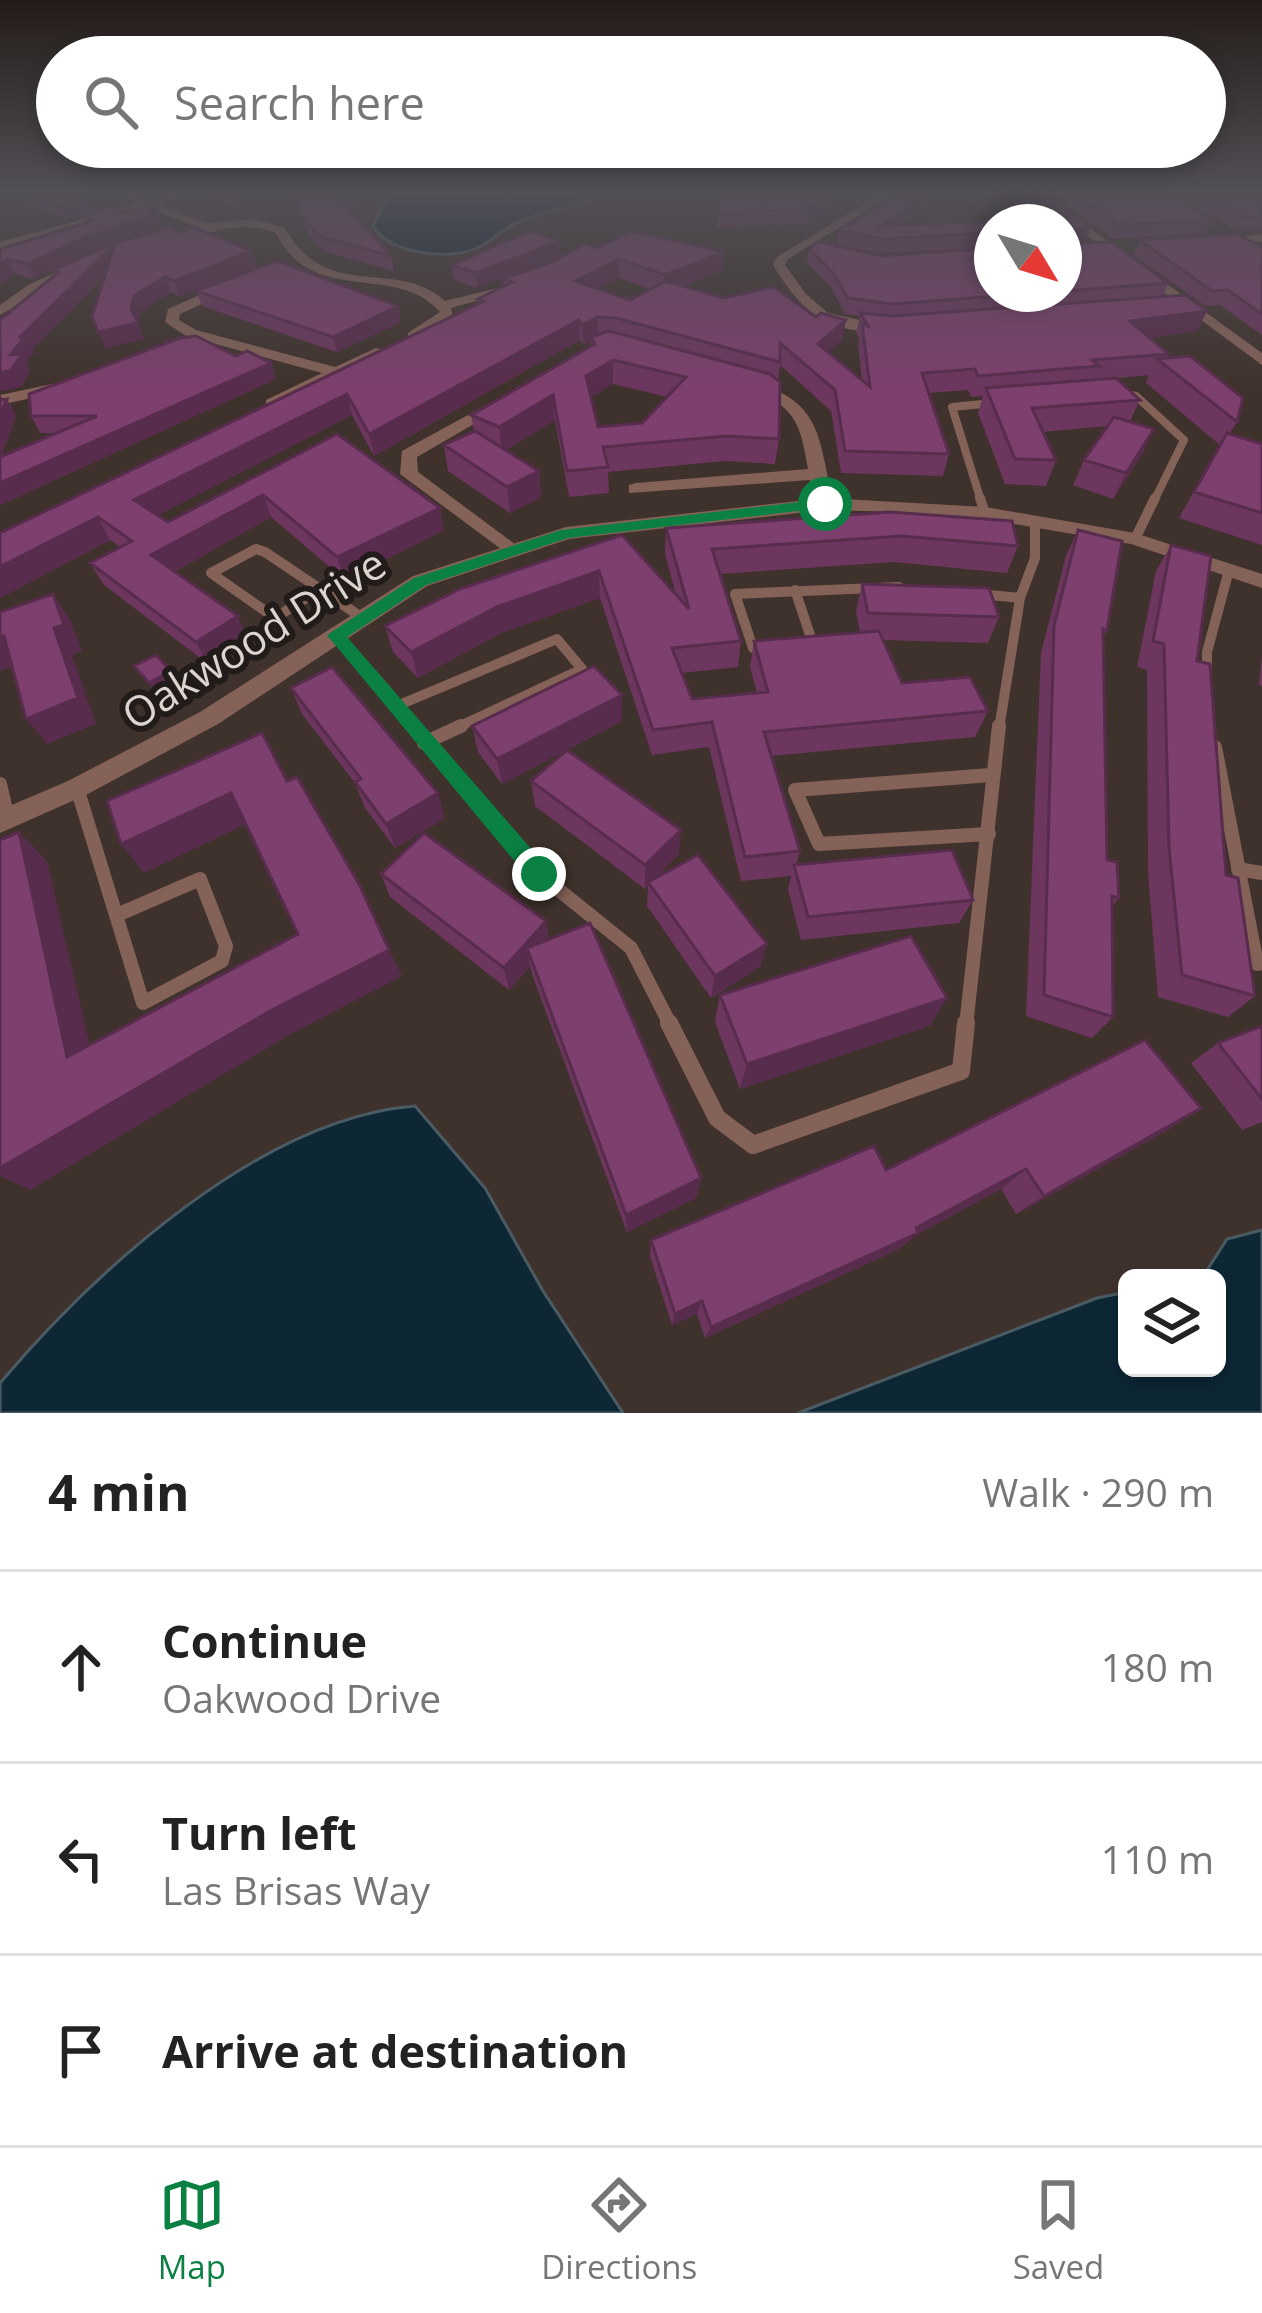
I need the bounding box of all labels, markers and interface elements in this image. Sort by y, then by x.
search box [36,36,1226,168]
icon: search [78,69,144,135]
text: Search here [174,72,425,133]
north arrow [974,204,1082,312]
route start [798,477,852,531]
street label: Oakwood Drive [110,534,396,742]
route end [512,847,566,901]
map controls [1118,1269,1226,1377]
button: layers [1118,1269,1226,1377]
text: 4 min [48,1456,190,1526]
text: Walk · 290 m [982,1465,1214,1518]
text: Continue [162,1610,367,1671]
icon: ahead [48,1634,114,1700]
text: 180 m [1101,1640,1214,1693]
text: Oakwood Drive [162,1671,441,1724]
text: Turn left [162,1802,357,1863]
icon: left [48,1826,114,1892]
text: 110 m [1101,1832,1214,1885]
text: Las Brisas Way [162,1863,430,1916]
icon: arrive [48,2018,114,2084]
text: Arrive at destination [162,2020,628,2081]
tab: Map [158,2172,226,2289]
tab: Directions [541,2172,697,2289]
tab: Saved [1013,2172,1104,2289]

